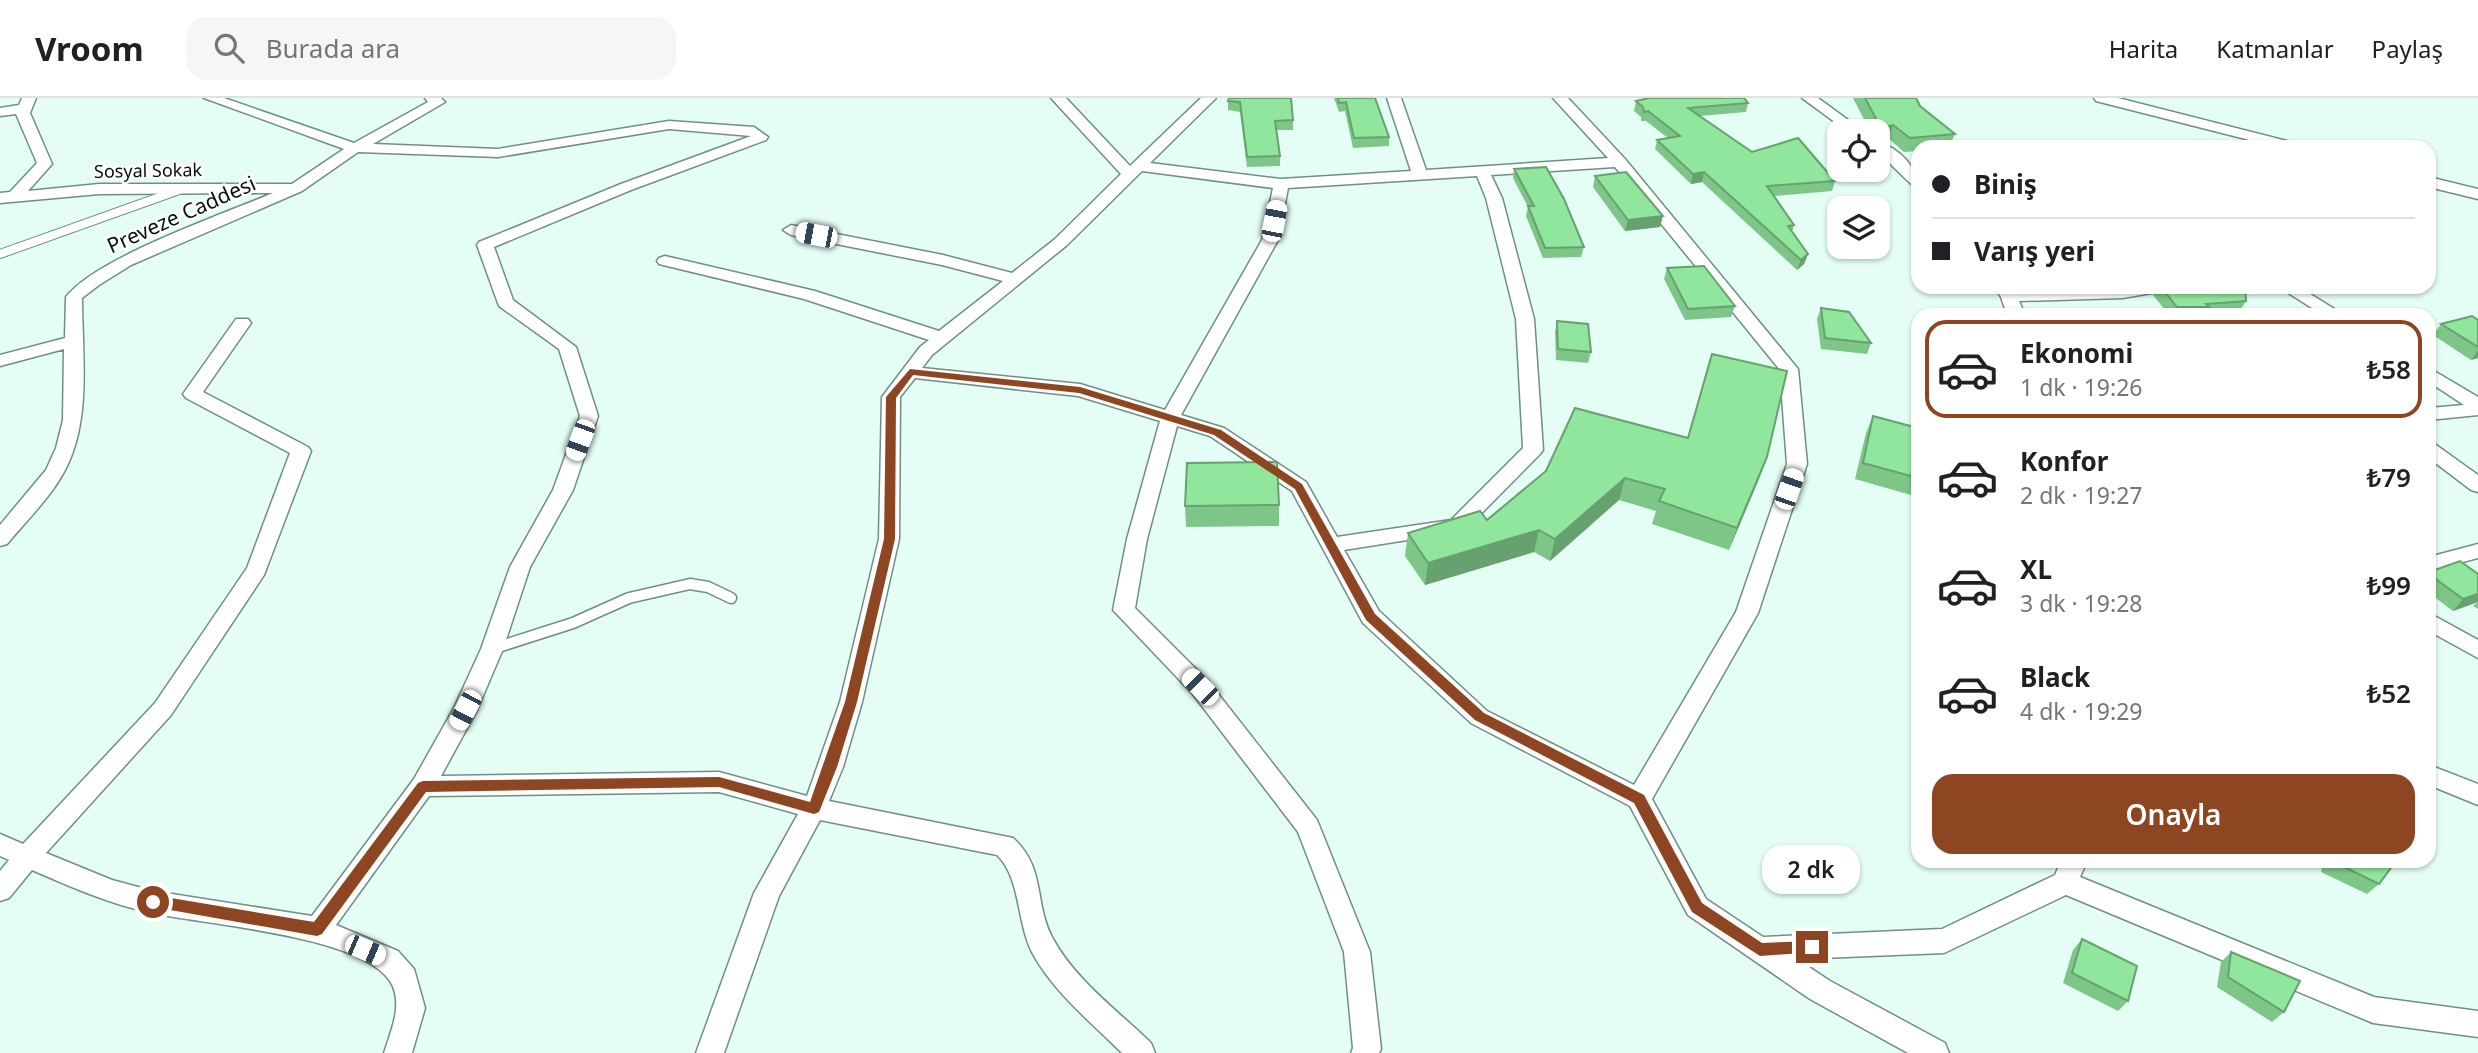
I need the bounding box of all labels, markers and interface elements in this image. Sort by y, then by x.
search box [186,17,676,80]
text: Vroom [35,26,144,71]
icon: search [210,29,248,67]
text: Burada ara [266,30,400,66]
text: Harita [2109,32,2178,65]
text: Katmanlar [2216,32,2334,65]
text: Paylaş [2372,32,2443,65]
map controls [1827,119,1890,259]
button: locate [1827,119,1890,182]
street label: Sosyal Sokak [94,157,203,183]
text: Biniş [1974,166,2037,202]
street label: Preveze Caddesi [102,169,260,259]
button: layers [1827,196,1890,259]
car [1260,198,1289,244]
car [794,221,839,249]
text: Varış yeri [1974,233,2095,269]
text: Ekonomi [2020,335,2133,371]
icon: car [1936,338,1999,401]
text: ₺58 [2366,351,2411,387]
text: 1 dk · 19:26 [2020,371,2142,403]
car [563,417,598,463]
text: Konfor [2020,443,2108,479]
icon: car [1936,446,1999,509]
text: ₺79 [2366,459,2411,495]
car [1773,466,1806,512]
text: 2 dk · 19:27 [2020,479,2142,511]
text: XL [2020,551,2052,587]
icon: car [1936,554,1999,617]
text: ₺99 [2366,567,2411,603]
text: 3 dk · 19:28 [2020,587,2142,619]
text: Black [2020,659,2090,695]
icon: car [1936,662,1999,725]
car [1178,665,1223,709]
text: ₺52 [2366,675,2411,711]
car [446,687,485,733]
text: 4 dk · 19:29 [2020,695,2142,727]
button: Onayla [1932,774,2415,854]
callout: 2 dk [1763,846,1861,894]
text: 2 dk [1787,853,1835,885]
route start [137,886,169,918]
route end [1796,931,1828,963]
car [342,932,389,968]

